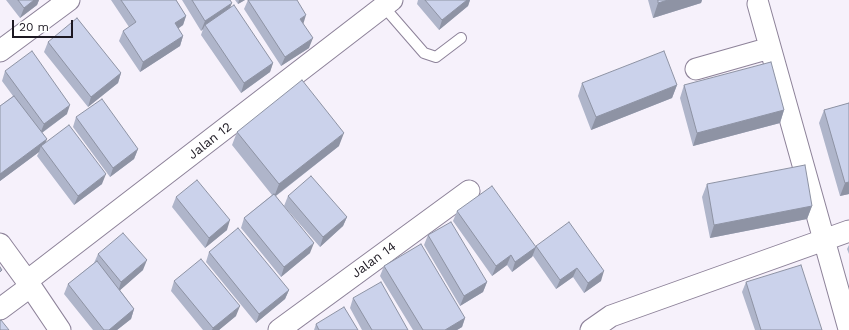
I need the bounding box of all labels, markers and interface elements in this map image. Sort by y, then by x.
scale bar [14,12,75,38]
text: 20 m [19,20,49,34]
street label: Jalan 12 [185,119,235,163]
street label: Jalan 14 [349,239,399,281]

